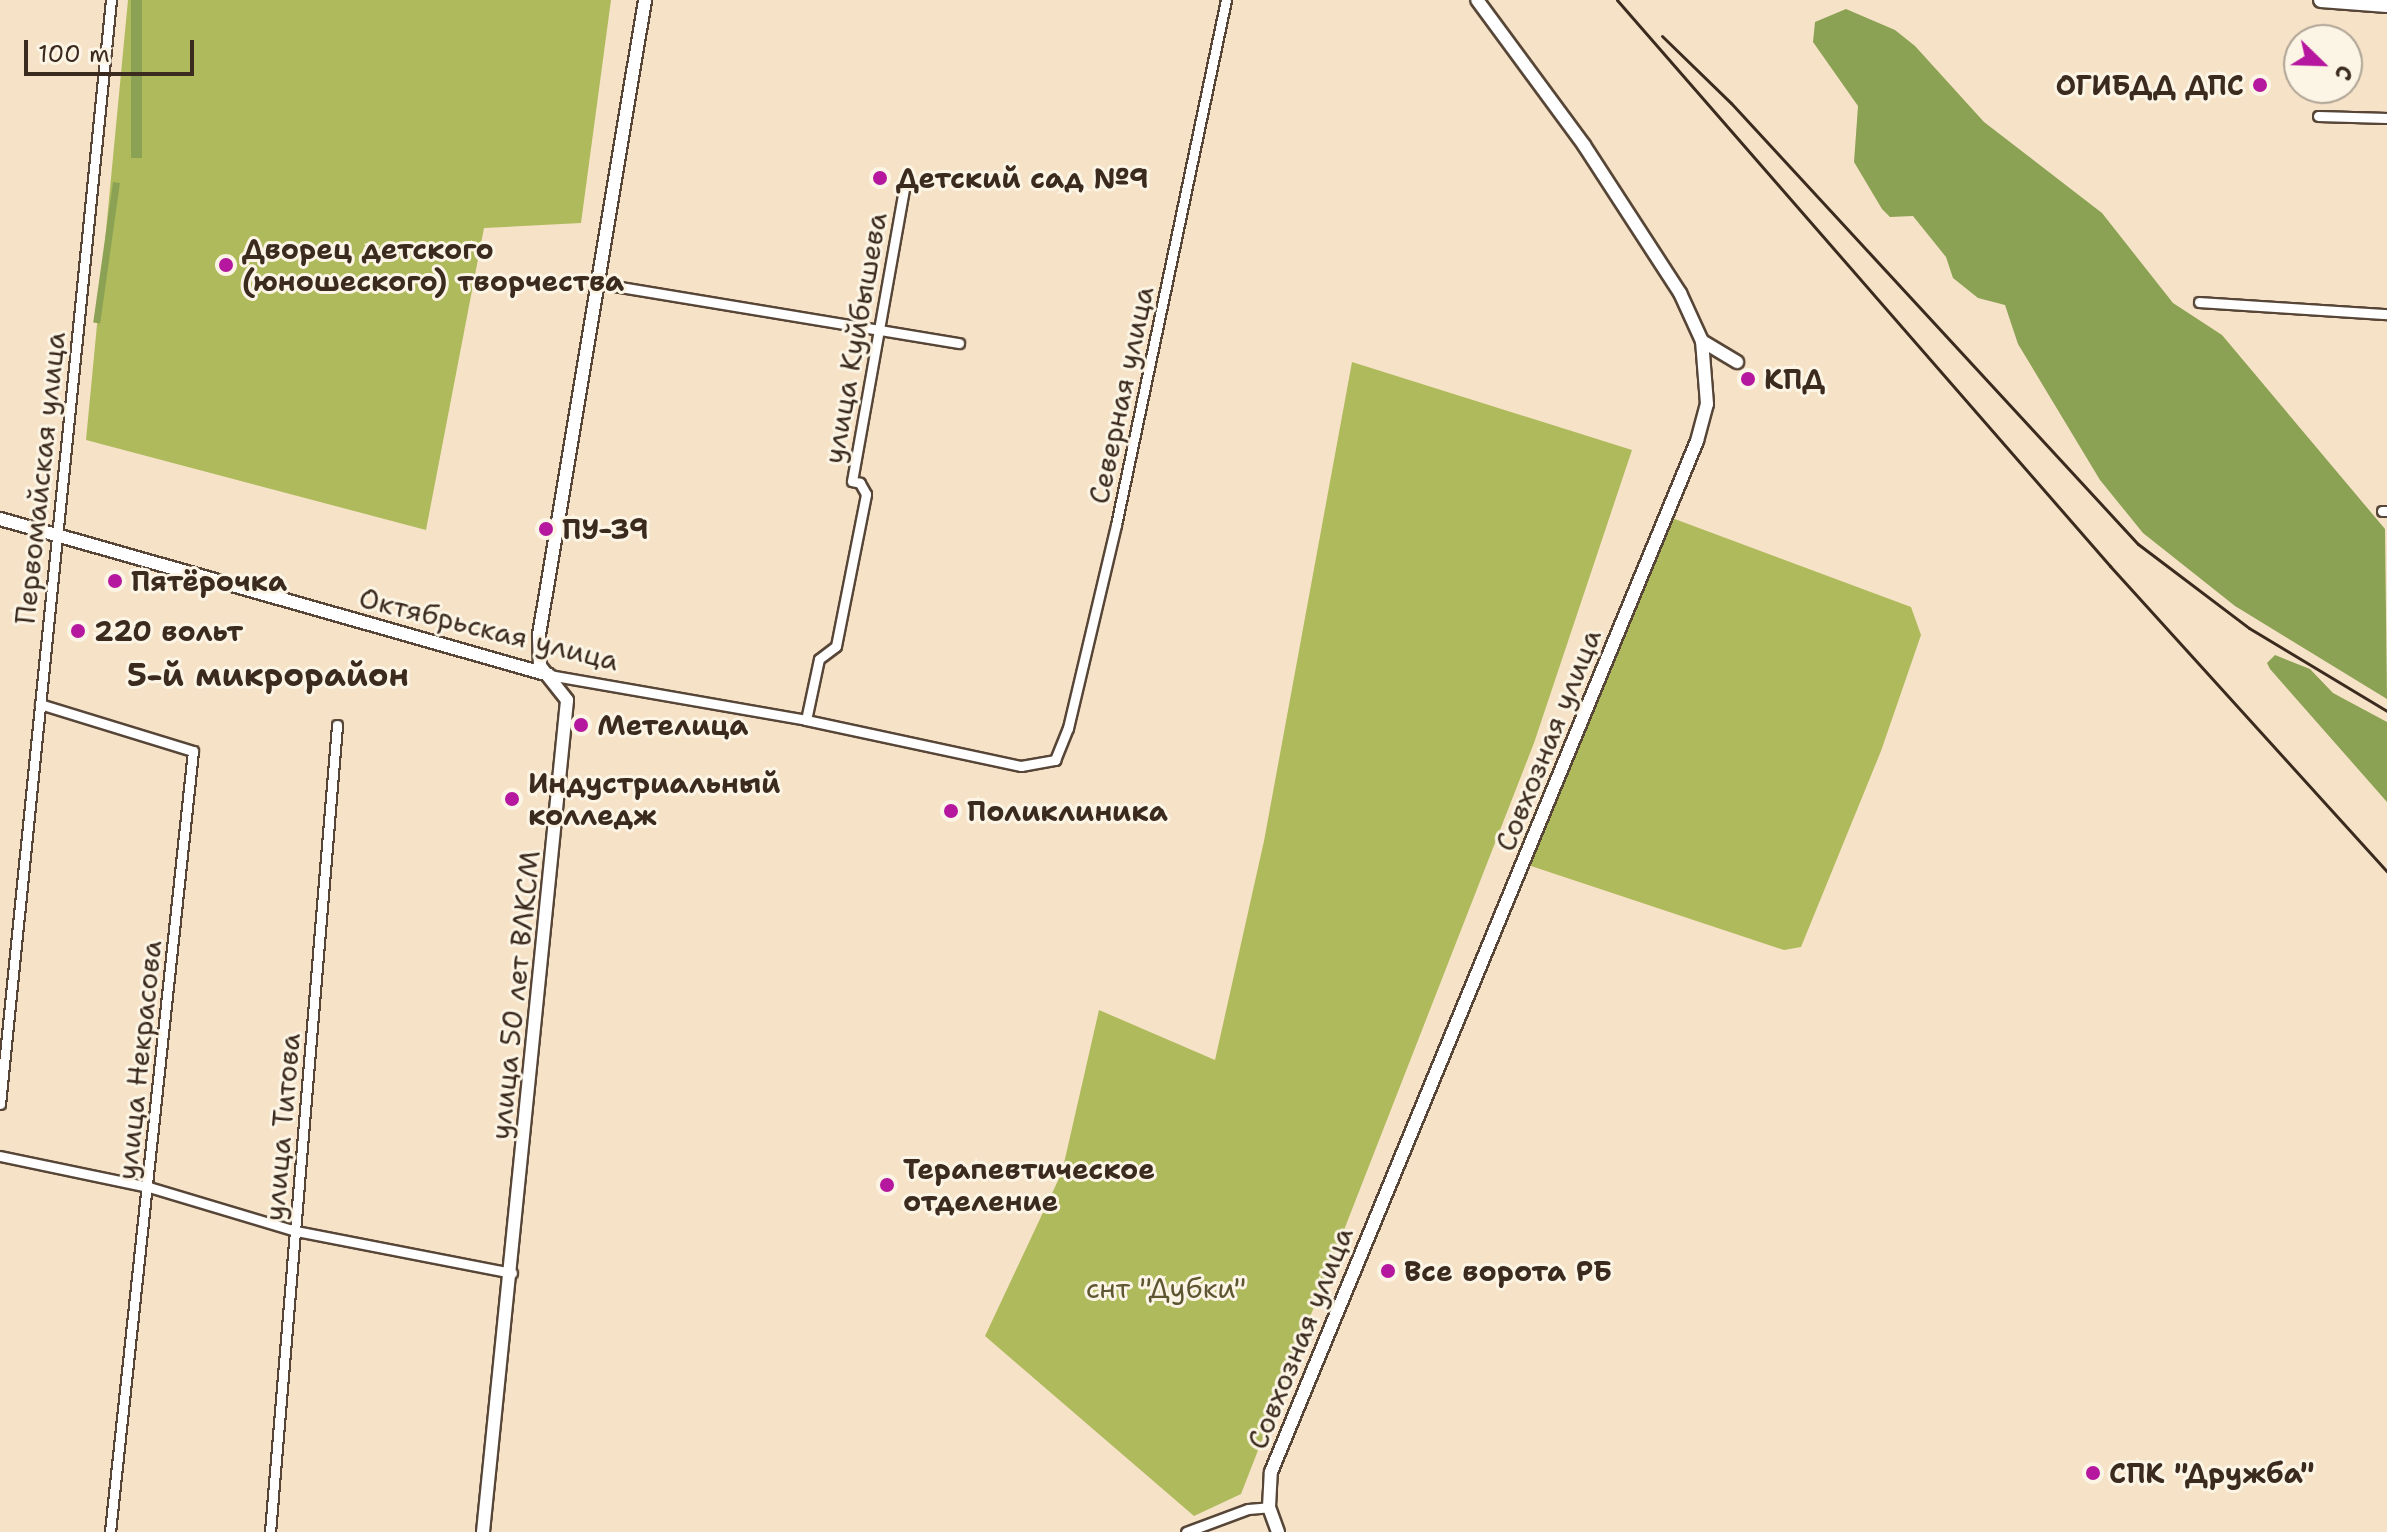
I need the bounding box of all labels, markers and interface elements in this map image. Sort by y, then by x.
scale bar [28,24,198,74]
north arrow [2283,24,2363,104]
text: 100 m [38,38,110,70]
text: С [2328,61,2360,85]
place label: ОГИБДД ДПС [2055,68,2244,102]
marker: ОГИБДД ДПС [2251,76,2269,94]
place label: Детский сад №9 [896,161,1149,195]
marker: Детский сад №9 [871,169,889,187]
street label: улица Куйбышева [816,210,894,466]
place label: Дворец детского (юношеского) творчества [242,232,624,298]
marker: Дворец детского (юношеского) творчества [217,256,235,274]
street label: Северная улица [1082,283,1160,507]
street label: Первомайская улица [8,330,72,626]
place label: КПД [1764,362,1825,396]
marker: КПД [1739,370,1757,388]
place label: ПУ-39 [562,512,648,546]
marker: ПУ-39 [537,520,555,538]
place label: Пятёрочка [131,564,287,598]
marker: Пятёрочка [106,572,124,590]
street label: Октябрьская улица [356,580,622,678]
place label: 220 вольт [94,614,243,648]
marker: 220 вольт [69,622,87,640]
street label: Совхозная улица [1488,624,1608,856]
district label: 5-й микрорайон [127,656,409,694]
place label: Метелица [597,708,748,742]
marker: Метелица [572,716,590,734]
place label: Индустриальный колледж [528,766,780,832]
marker: Индустриальный колледж [503,790,521,808]
place label: Поликлиника [967,794,1168,828]
marker: Поликлиника [942,802,960,820]
street label: улица 50 лет ВЛКСМ [483,849,547,1141]
street label: улица Некрасова [110,939,168,1181]
street label: улица Титова [257,1032,307,1222]
place label: Терапевтическое отделение [903,1152,1155,1218]
marker: Терапевтическое отделение [878,1176,896,1194]
street label: Совхозная улица [1240,1222,1360,1454]
place label: Все ворота РБ [1404,1254,1612,1288]
marker: Все ворота РБ [1379,1262,1397,1280]
park label: снт "Дубки" [1086,1271,1246,1305]
place label: СПК "Дружба" [2109,1456,2315,1490]
marker: СПК "Дружба" [2084,1464,2102,1482]

